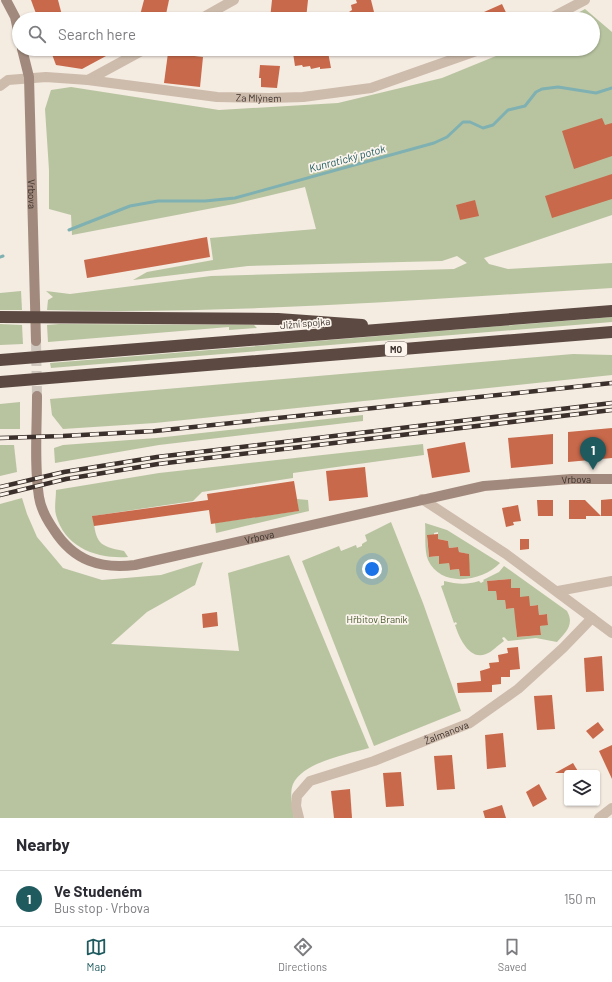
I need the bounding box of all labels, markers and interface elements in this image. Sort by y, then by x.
search box [12,12,600,56]
icon: search [26,23,48,45]
text: Search here [58,25,136,43]
street label: Za Mlýnem [236,91,282,104]
water label: Kunratický potok [307,141,387,174]
street label: Vrbova [26,179,38,209]
street label: Jižní spojka [279,315,331,331]
road number: MO [385,342,407,356]
pin: 1 [580,437,606,470]
street label: Vrbova [561,473,591,486]
street label: Vrbova [243,528,275,546]
your location [362,559,382,579]
park label: Hřbitov Braník [346,613,408,625]
street label: Žalmanova [422,718,470,747]
map controls [564,770,600,806]
button: layers [564,770,600,806]
text: Nearby [16,834,70,854]
text: Ve Studeném [54,882,142,900]
text: 1 [27,891,31,907]
text: 150 m [564,891,596,907]
text: Bus stop · Vrbova [54,900,150,916]
tab: Map [85,936,107,973]
tab: Directions [278,936,327,973]
tab: Saved [498,936,527,973]

